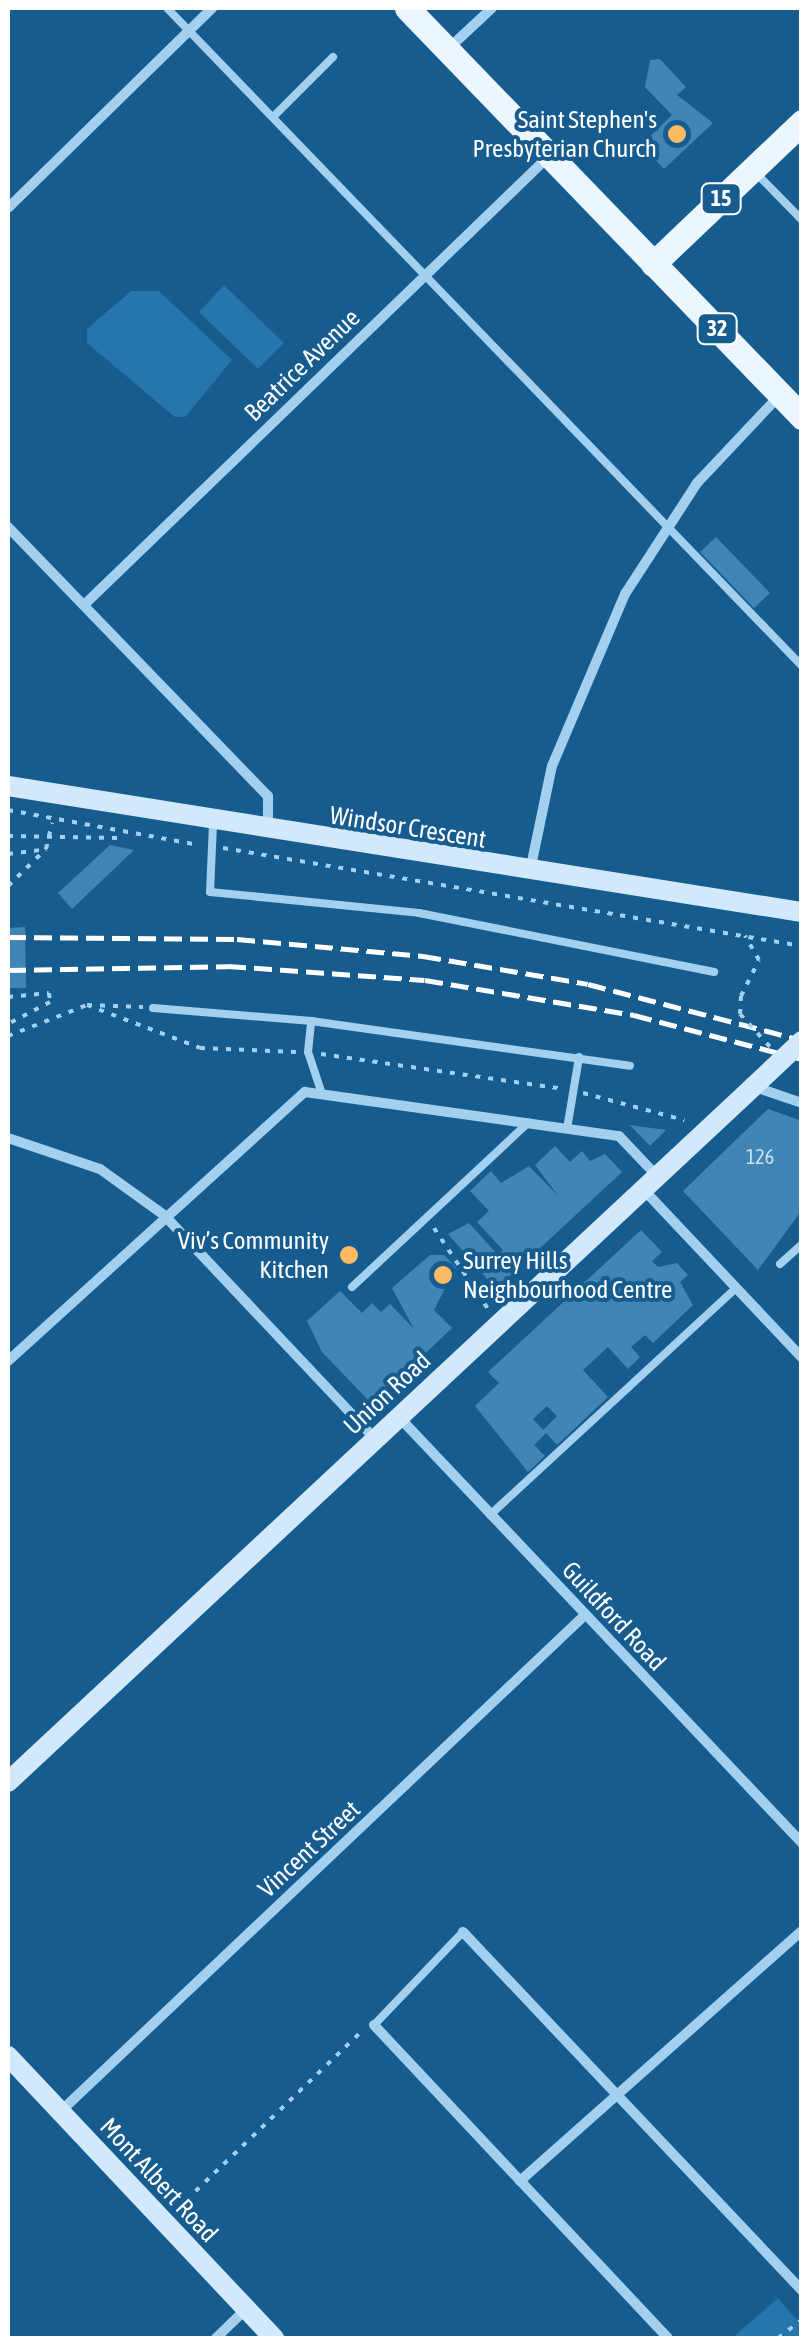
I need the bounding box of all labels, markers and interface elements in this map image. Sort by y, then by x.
place label: Saint Stephen's Presbyterian Church [473,105,657,164]
marker: Saint Stephen's Presbyterian Church [666,123,688,145]
road number: 15 [698,182,744,216]
street label: Beatrice Avenue [238,303,366,427]
road number: 32 [694,312,740,346]
street label: Windsor Crescent [328,800,488,854]
house number: 126 [746,1144,774,1168]
place label: Viv’s Community Kitchen [178,1226,329,1285]
marker: Viv’s Community Kitchen [338,1244,360,1266]
place label: Surrey Hills Neighbourhood Centre [463,1246,672,1305]
marker: Surrey Hills Neighbourhood Centre [432,1264,454,1286]
street label: Union Road [337,1345,437,1441]
street label: Guildford Road [556,1555,672,1677]
street label: Vincent Street [252,1794,366,1904]
street label: Mont Albert Road [94,2112,224,2248]

